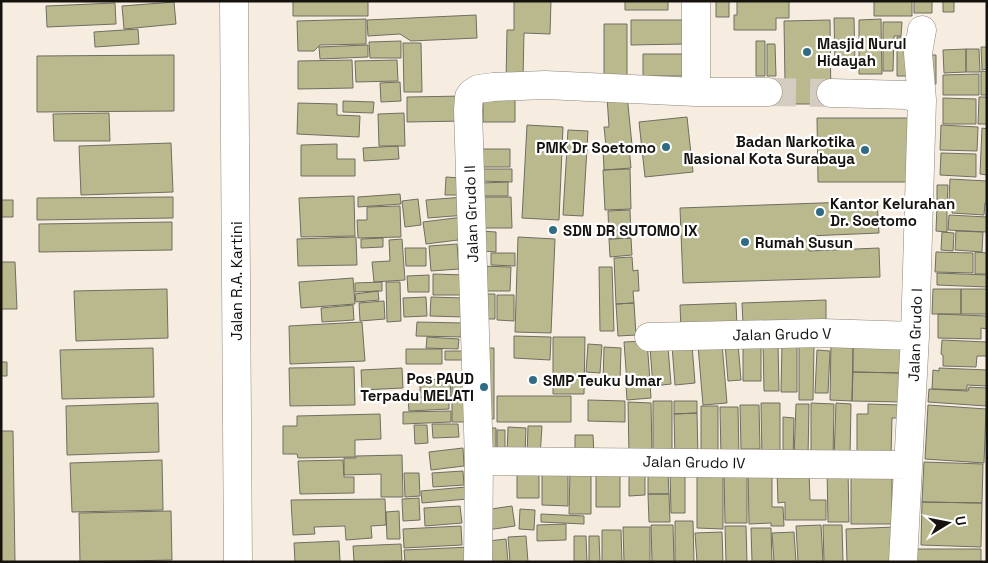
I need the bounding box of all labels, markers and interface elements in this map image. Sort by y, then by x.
place label: Masjid Nurul Hidayah [817,34,907,70]
marker: Masjid Nurul Hidayah [801,46,813,58]
place label: Badan Narkotika Nasional Kota Surabaya [683,132,855,168]
place label: PMK Dr Soetomo [536,138,656,157]
marker: PMK Dr Soetomo [660,141,672,153]
marker: Badan Narkotika Nasional Kota Surabaya [859,144,871,156]
street label: Jalan Grudo II [460,165,482,263]
place label: Kantor Kelurahan Dr. Soetomo [830,194,955,230]
marker: Kantor Kelurahan Dr. Soetomo [814,206,826,218]
street label: Jalan R.A. Kartini [227,221,246,341]
place label: SDN DR SUTOMO IX [563,221,698,240]
marker: SDN DR SUTOMO IX [547,224,559,236]
place label: Rumah Susun [755,233,853,252]
marker: Rumah Susun [739,236,751,248]
street label: Jalan Grudo I [904,288,926,382]
street label: Jalan Grudo V [732,324,832,344]
place label: Pos PAUD Terpadu MELATI [360,369,474,405]
place label: SMP Teuku Umar [543,371,662,390]
marker: SMP Teuku Umar [527,374,539,386]
marker: Pos PAUD Terpadu MELATI [478,381,490,393]
street label: Jalan Grudo IV [642,452,746,472]
north arrow [923,498,973,548]
text: U [951,515,970,527]

